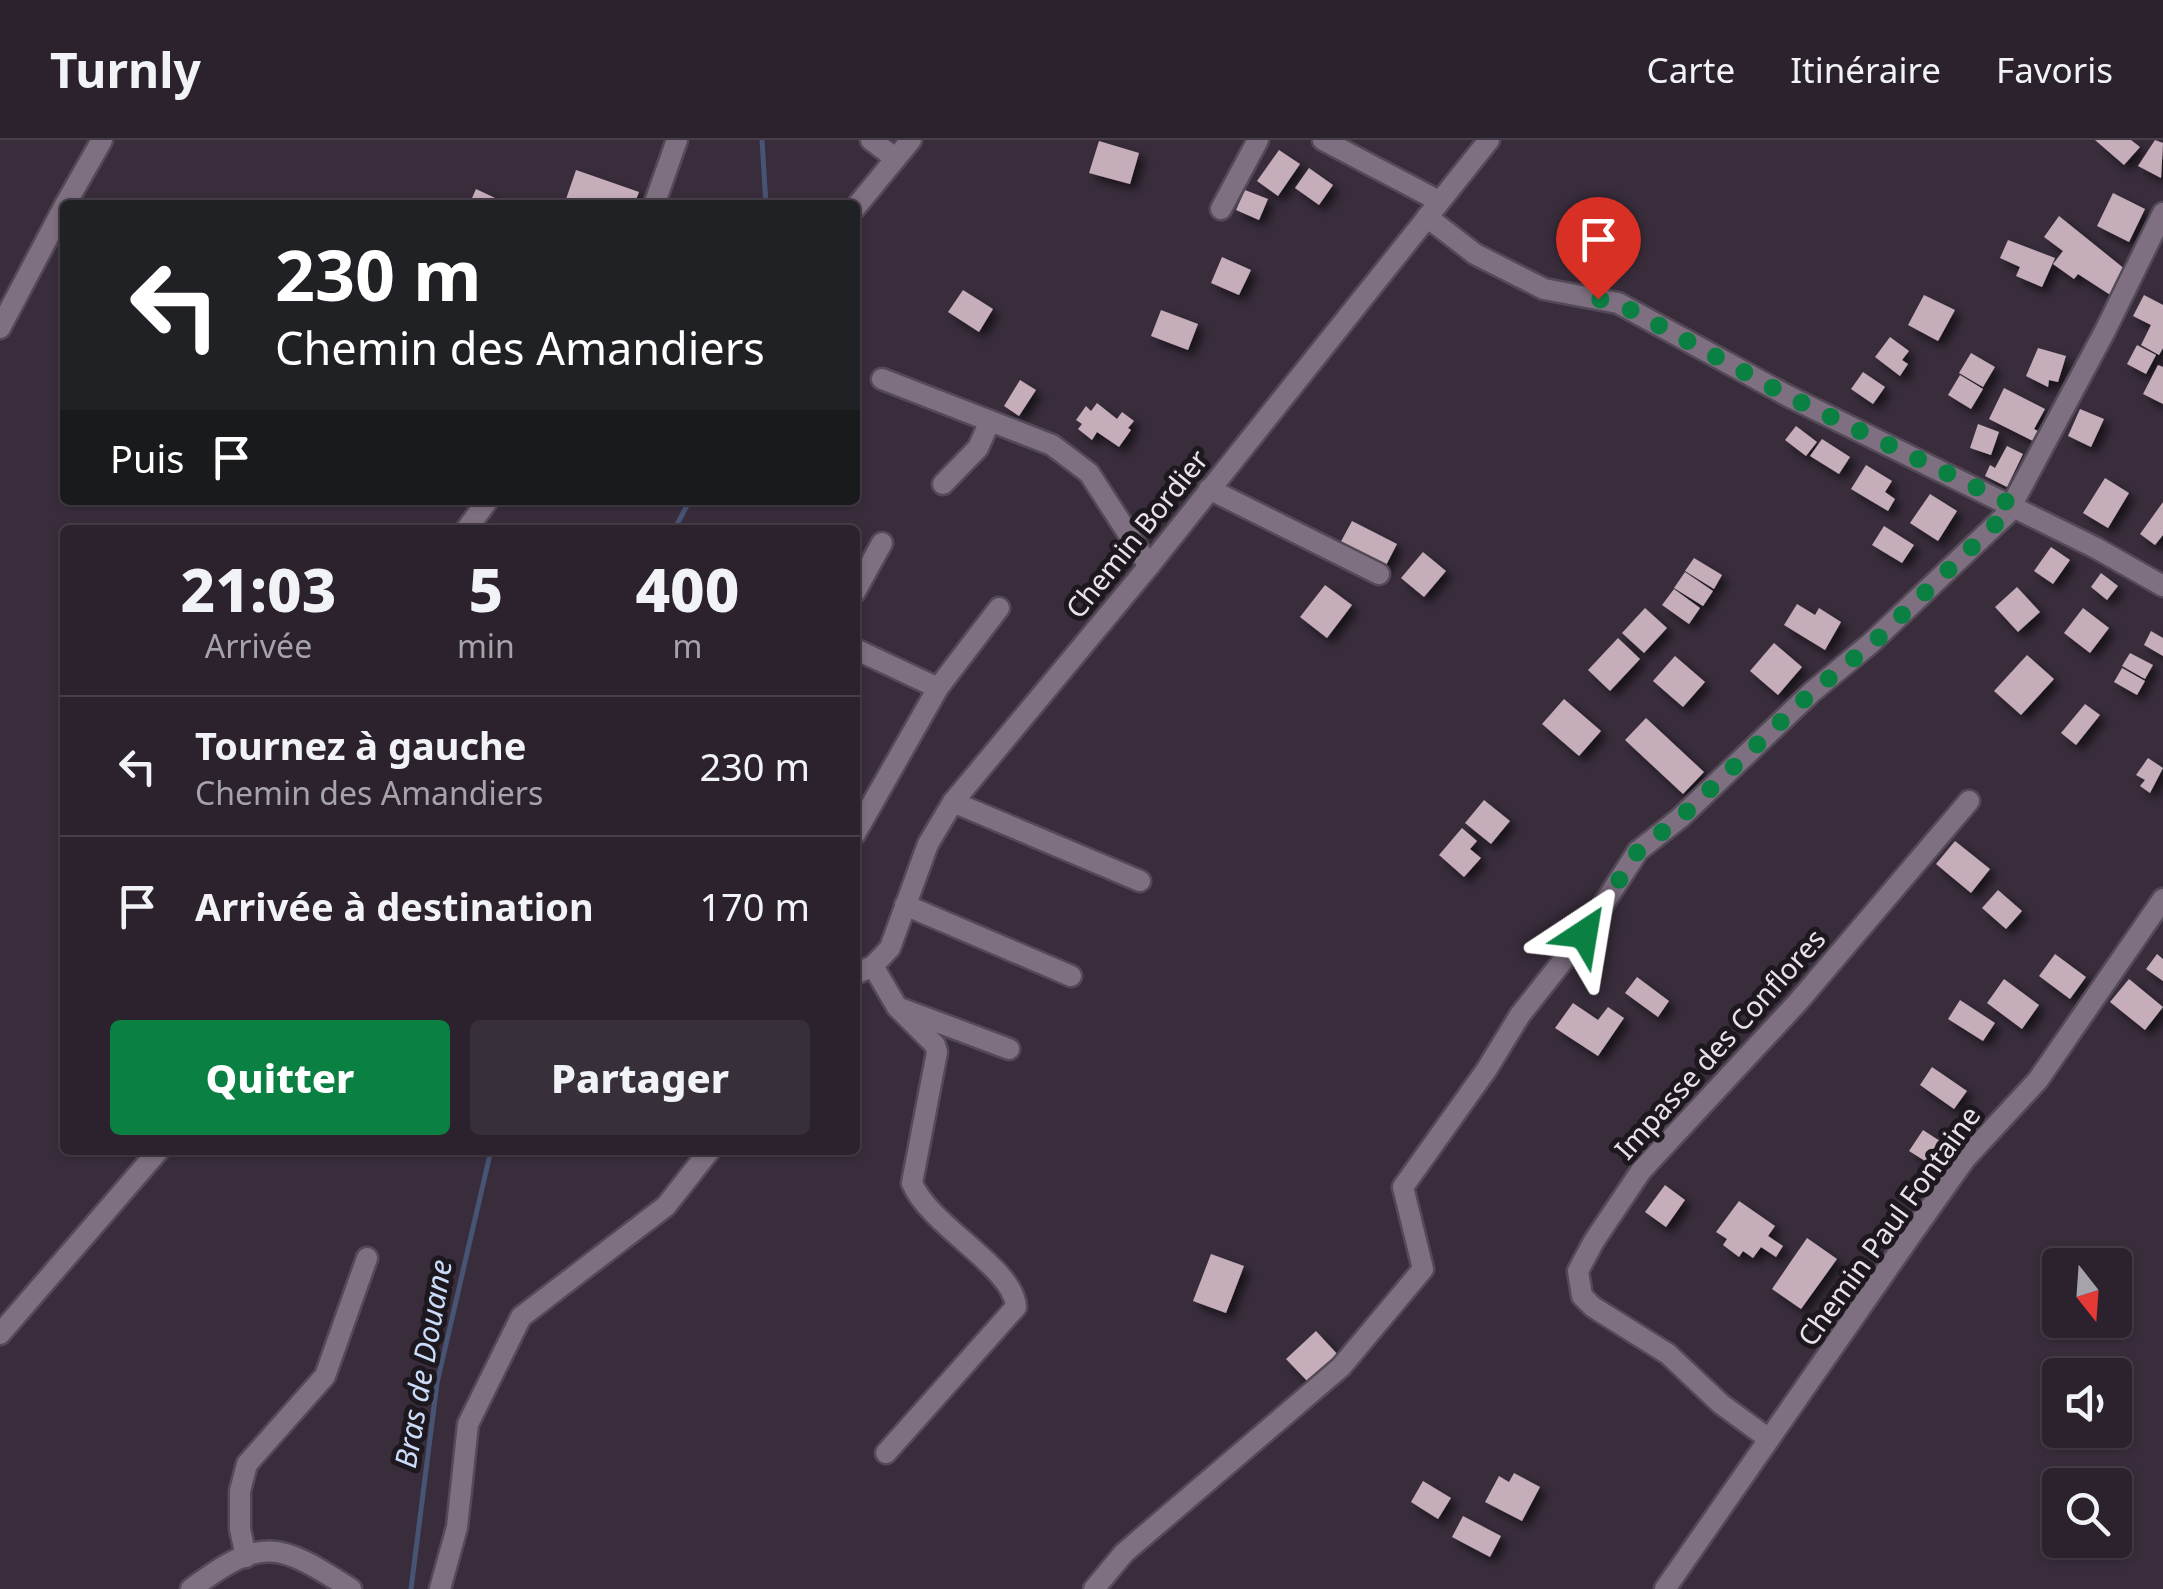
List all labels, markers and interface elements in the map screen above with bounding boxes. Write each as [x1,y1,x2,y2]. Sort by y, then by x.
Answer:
text: Turnly [50,37,201,102]
text: Carte [1647,46,1735,93]
text: Itinéraire [1790,46,1941,93]
text: Favoris [1996,46,2113,93]
pin [1556,197,1641,300]
icon: arrive [1571,212,1626,267]
text: 230 m [275,226,482,322]
icon: left [110,240,240,370]
text: Chemin des Amandiers [275,317,765,378]
icon: arrive [204,430,259,485]
text: Puis [110,432,184,484]
street label: Chemin Bordier [1056,441,1216,626]
text: 21:03 [181,548,336,630]
text: 5 [469,548,503,630]
text: 400 [635,548,739,630]
text: Arrivée [205,624,312,667]
text: min [457,624,515,667]
text: m [672,624,702,667]
text: Tournez à gauche [195,719,526,771]
icon: left [110,739,165,794]
text: 230 m [699,740,810,792]
text: Chemin des Amandiers [195,771,543,814]
icon: arrive [110,879,165,934]
text: Arrivée à destination [195,880,594,932]
text: 170 m [699,880,810,932]
position arrow [1532,882,1636,986]
street label: Impasse des Conflores [1605,920,1833,1167]
button: Quitter [110,1020,450,1135]
button: Partager [470,1020,810,1135]
street label: Chemin Paul Fontaine [1788,1098,1988,1353]
north arrow [2042,1248,2132,1338]
map controls [2042,1248,2132,1558]
water label: Bras de Douane [384,1256,461,1471]
button: sound [2042,1358,2132,1448]
button: search [2042,1468,2132,1558]

